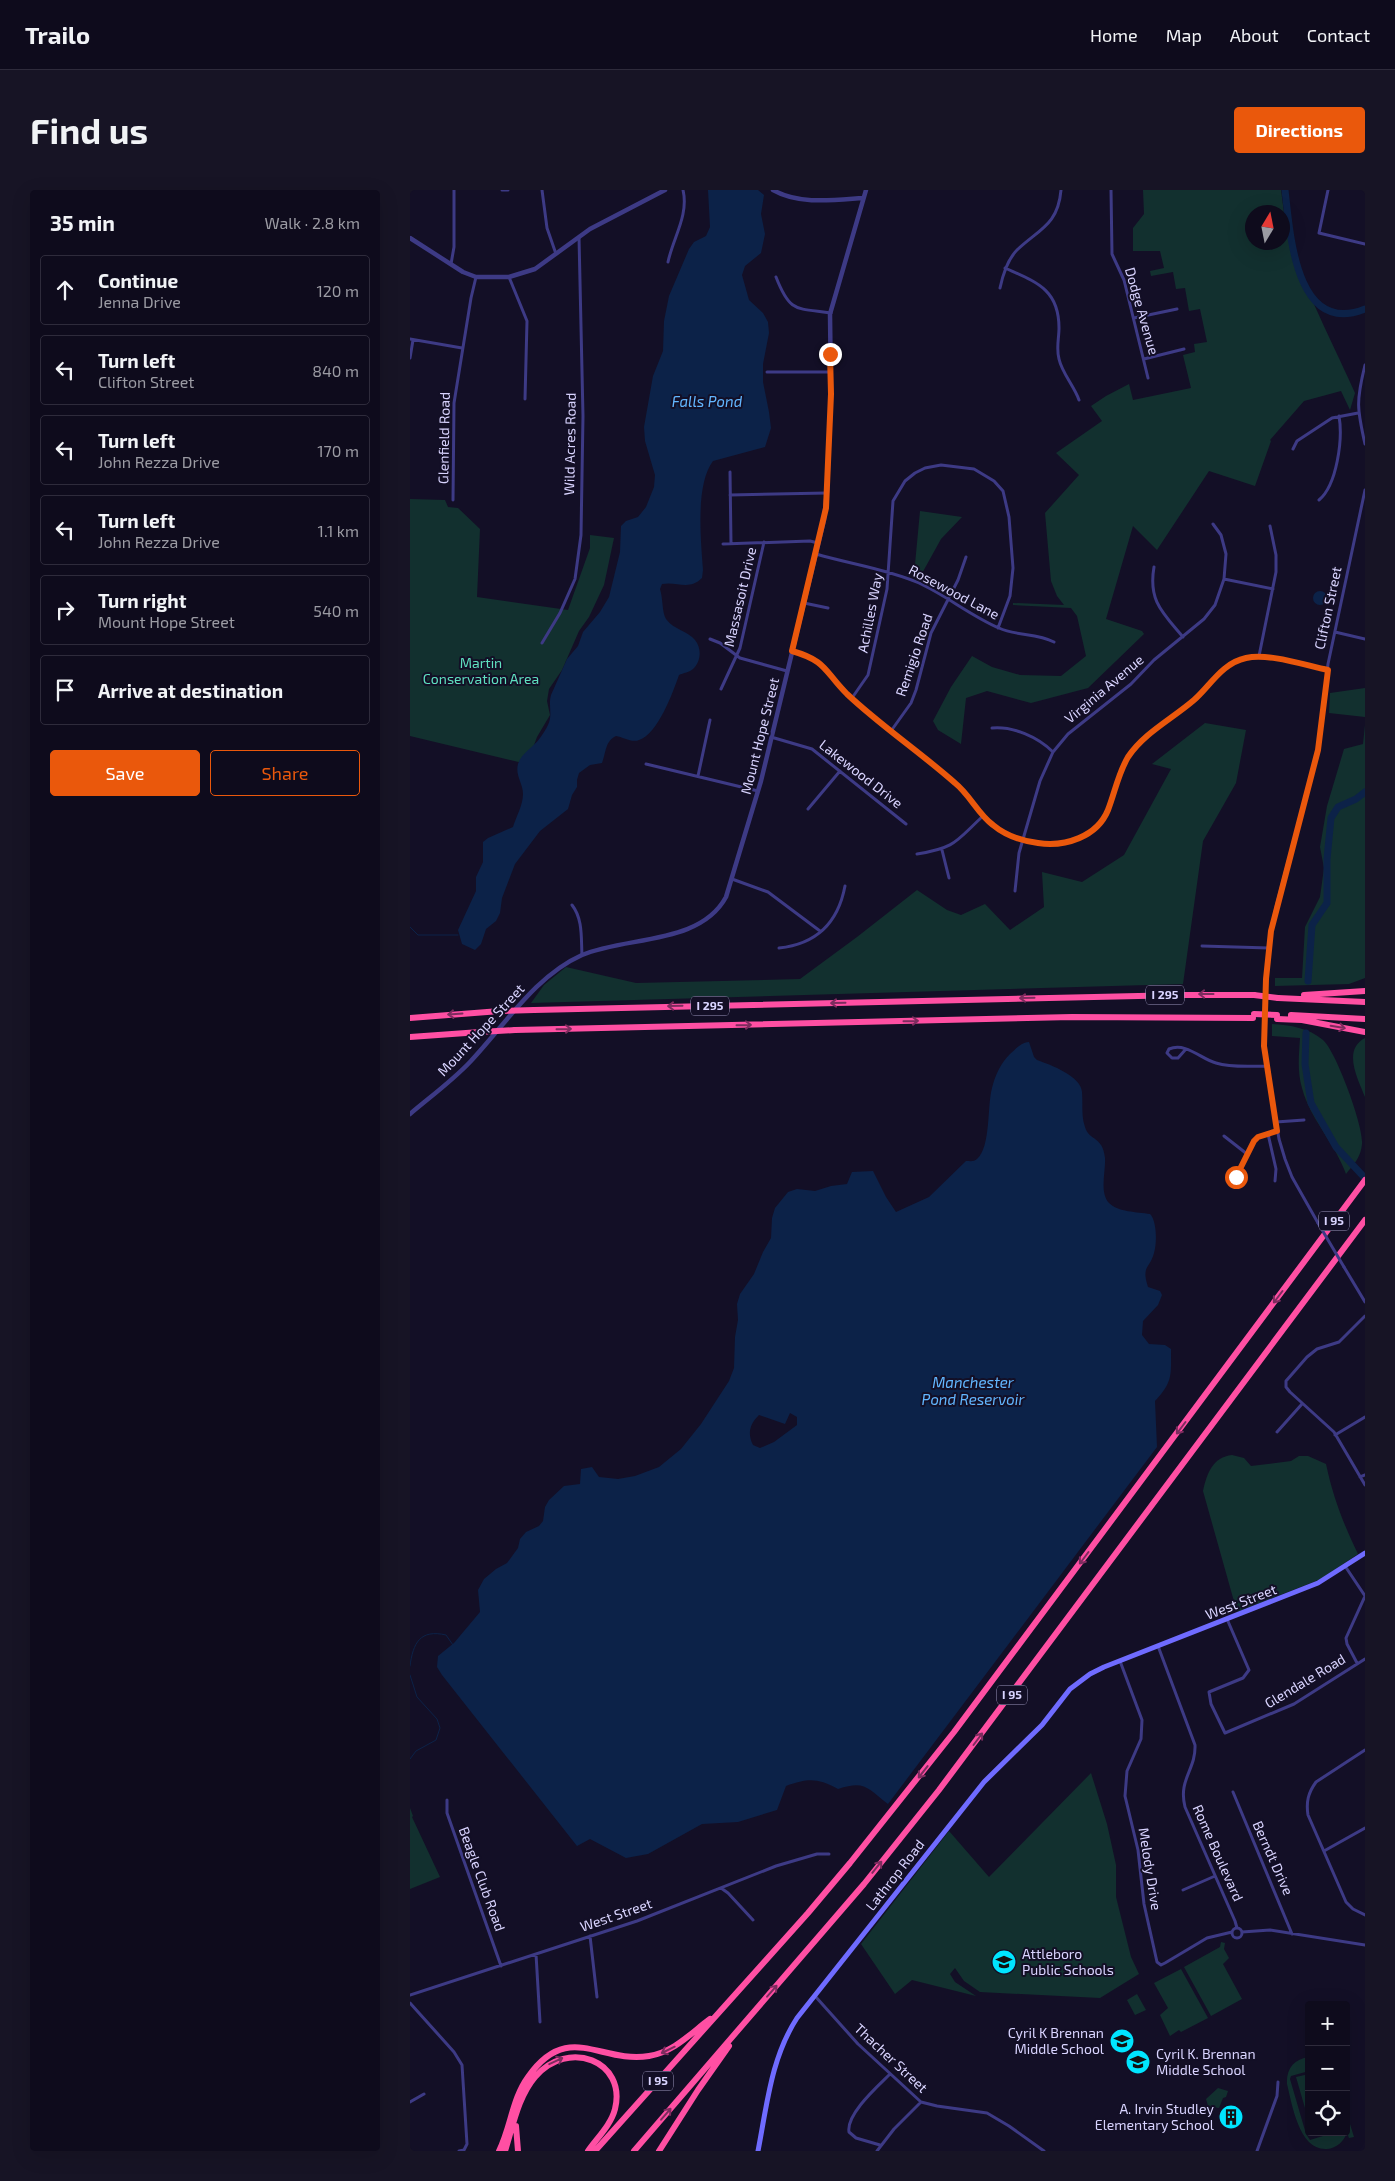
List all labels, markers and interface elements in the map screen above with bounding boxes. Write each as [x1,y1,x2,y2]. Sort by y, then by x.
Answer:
text: Trailo [25,20,90,49]
text: Home [1090,24,1138,46]
text: Map [1166,24,1202,46]
text: About [1230,24,1279,46]
text: Contact [1307,24,1370,46]
button: Directions [1234,107,1365,153]
text: Find us [30,109,148,151]
north arrow [1245,205,1290,250]
text: 35 min [50,210,115,235]
text: Walk · 2.8 km [264,213,360,232]
street label: Dodge Avenue [1122,265,1163,357]
text: Continue [98,269,178,292]
icon: ahead [51,276,79,304]
text: 120 m [316,281,359,300]
text: Jenna Drive [98,292,181,311]
route end [819,343,842,366]
text: Turn left [98,349,175,372]
icon: left [51,356,79,384]
text: 840 m [312,361,359,380]
text: Clifton Street [98,372,194,391]
street label: Glenfield Road [434,392,453,484]
street label: Wild Acres Road [560,392,579,495]
water label: Falls Pond [672,392,743,410]
text: Turn left [98,429,175,452]
icon: left [51,436,79,464]
text: 170 m [317,441,359,460]
text: John Rezza Drive [98,452,220,471]
text: Turn left [98,509,175,532]
icon: left [51,516,79,544]
text: 1.1 km [318,521,359,540]
text: John Rezza Drive [98,532,220,551]
street label: Massasoit Drive [720,545,759,649]
street label: Rosewood Lane [906,561,1002,623]
street label: Clifton Street [1310,565,1345,651]
street label: Achilles Way [853,571,886,654]
text: Turn right [98,589,186,612]
icon: right [51,596,79,624]
text: 540 m [313,601,359,620]
street label: Remigio Road [891,611,936,698]
text: Mount Hope Street [98,612,235,631]
street label: Virginia Avenue [1061,651,1147,727]
park label: Martin Conservation Area [423,654,539,687]
icon: arrive [51,676,79,704]
street label: Mount Hope Street [737,676,782,796]
text: Arrive at destination [98,679,283,702]
street label: Lakewood Drive [816,736,906,811]
button: Save [50,750,200,796]
button: Share [210,750,360,796]
street label: Mount Hope Street [434,980,528,1079]
road number: I 295 [1146,986,1184,1004]
one-way arrow [1198,989,1214,999]
one-way arrow [1019,993,1035,1003]
road number: I 295 [691,996,729,1016]
one-way arrow [830,998,846,1007]
one-way arrow [667,1002,683,1011]
one-way arrow [447,1009,463,1018]
one-way arrow [902,1016,919,1026]
one-way arrow [736,1020,752,1030]
one-way arrow [1330,1022,1346,1032]
one-way arrow [556,1024,572,1034]
route start [1225,1166,1248,1189]
road number: I 95 [1319,1211,1349,1230]
one-way arrow [1272,1290,1283,1303]
water label: Manchester Pond Reservoir [922,1373,1025,1408]
one-way arrow [1175,1421,1186,1434]
one-way arrow [1078,1551,1089,1564]
street label: West Street [1203,1580,1279,1623]
street label: Glendale Road [1261,1650,1348,1711]
road number: I 95 [997,1686,1027,1704]
one-way arrow [972,1733,983,1746]
one-way arrow [917,1765,928,1778]
street label: Rome Boulevard [1189,1802,1247,1904]
street label: Berndt Drive [1249,1818,1297,1898]
street label: Beagle Club Road [456,1824,509,1933]
street label: Melody Drive [1136,1826,1165,1911]
street label: Lathrop Road [862,1836,928,1914]
one-way arrow [872,1861,883,1874]
street label: West Street [578,1894,654,1935]
place label: Attleboro Public Schools [1022,1945,1114,1978]
school or university icon: Attleboro Public Schools [991,1949,1017,1975]
one-way arrow [766,1984,778,1997]
map controls [1305,2001,1350,2136]
button: + [1305,2001,1350,2046]
street label: Thacher Street [851,2019,931,2096]
place label: Cyril K Brennan Middle School [1008,2024,1105,2057]
school or university icon: Cyril K Brennan Middle School [1109,2028,1135,2054]
one-way arrow [661,2045,676,2055]
place label: Cyril K. Brennan Middle School [1156,2045,1256,2078]
button: − [1305,2046,1350,2091]
school or university icon: Cyril K. Brennan Middle School [1125,2049,1151,2075]
one-way arrow [548,2056,563,2065]
road number: I 95 [643,2072,673,2090]
button: locate [1305,2091,1350,2136]
place label: A. Irvin Studley Elementary School [1095,2100,1215,2133]
building icon: A. Irvin Studley Elementary School [1218,2104,1244,2130]
one-way arrow [660,2108,671,2121]

